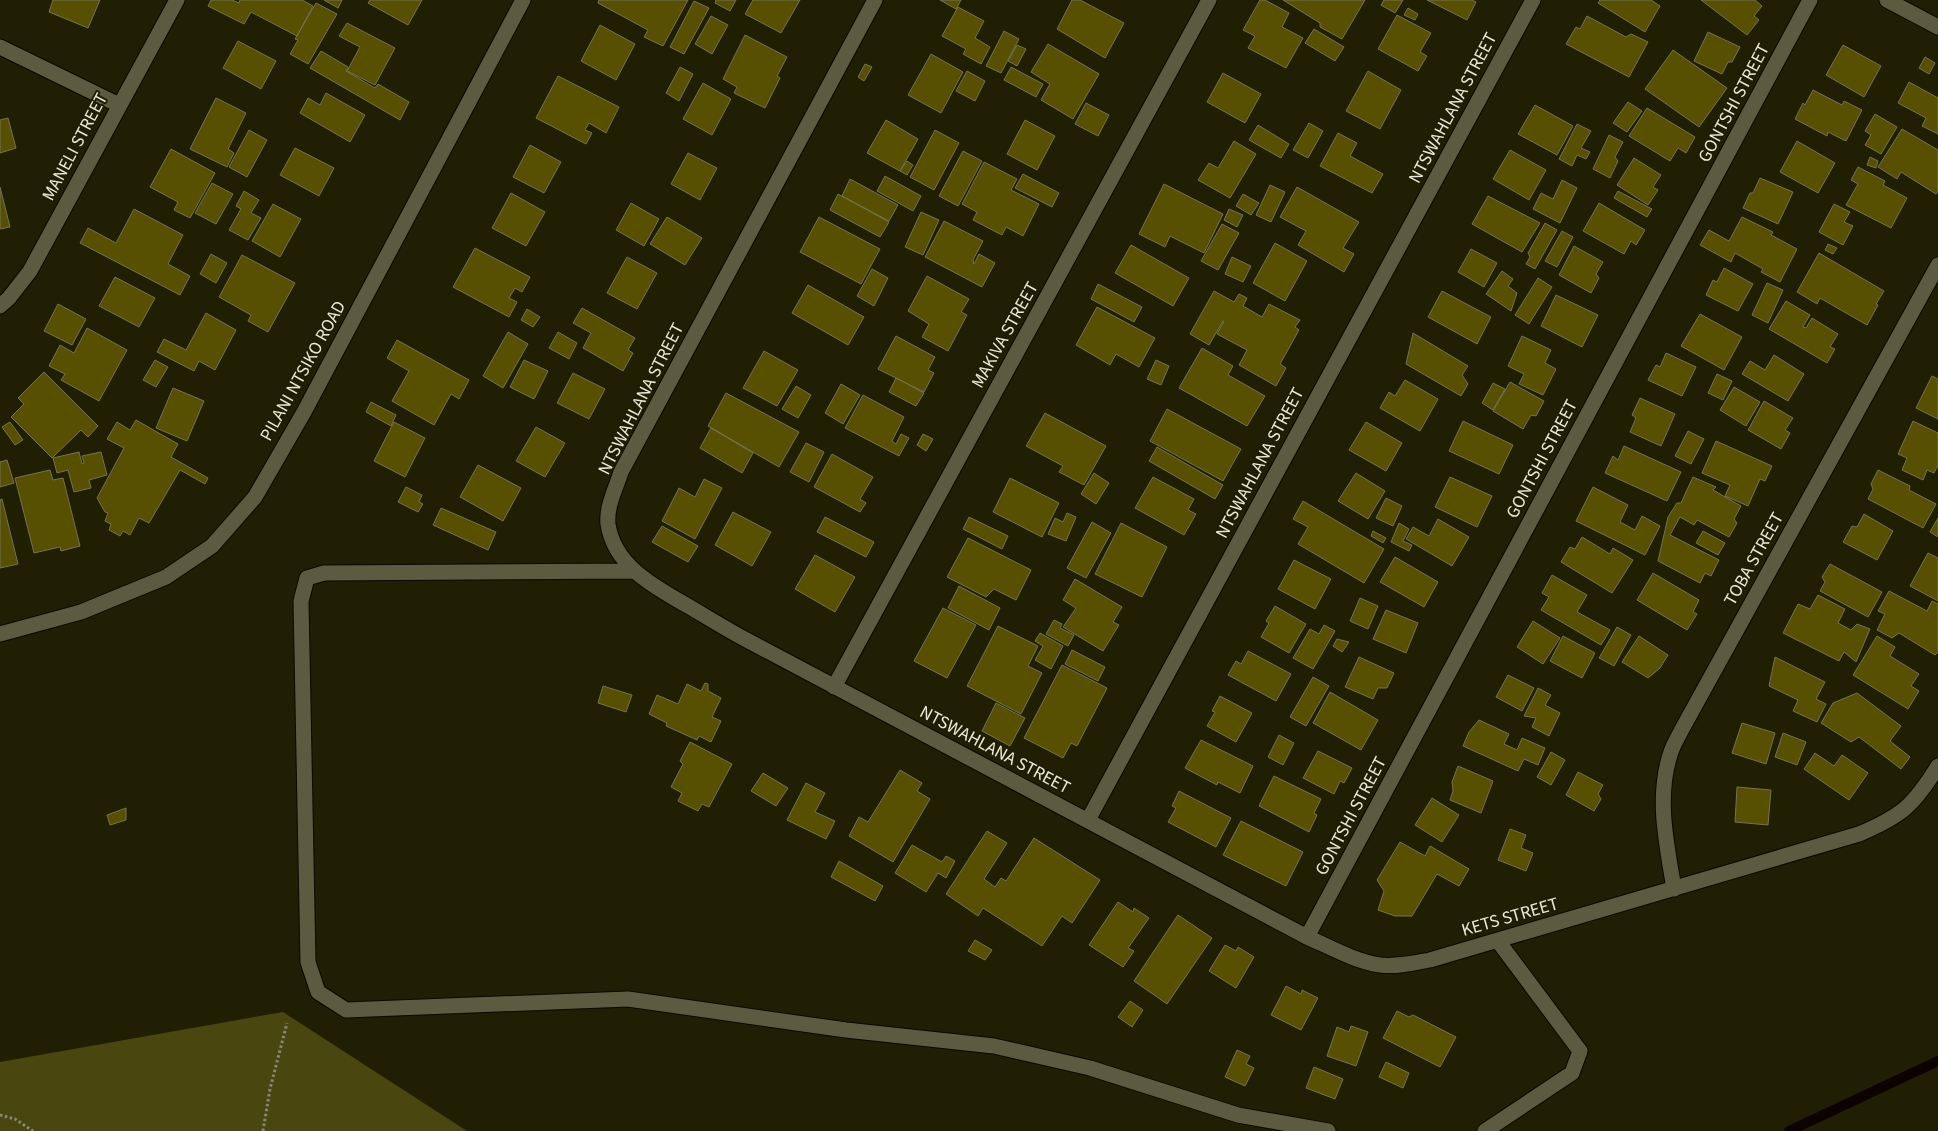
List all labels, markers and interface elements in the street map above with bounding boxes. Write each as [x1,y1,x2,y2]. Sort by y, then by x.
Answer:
street label: NTSWAHLANA STREET [1403,28,1503,188]
street label: GONTSHI STREET [1692,39,1776,167]
street label: MANELI STREET [36,88,114,205]
street label: MAKIVA STREET [965,277,1045,393]
street label: PILANI NTSIKO ROAD [254,296,352,446]
street label: NTSWAHLANA STREET [592,319,690,479]
street label: NTSWAHLANA STREET [1210,383,1310,543]
street label: GONTSHI STREET [1500,395,1584,523]
street label: TOBA STREET [1718,508,1790,610]
street label: NTSWAHLANA STREET [915,700,1075,800]
street label: GONTSHI STREET [1309,752,1393,880]
street label: KETS STREET [1459,891,1562,943]

